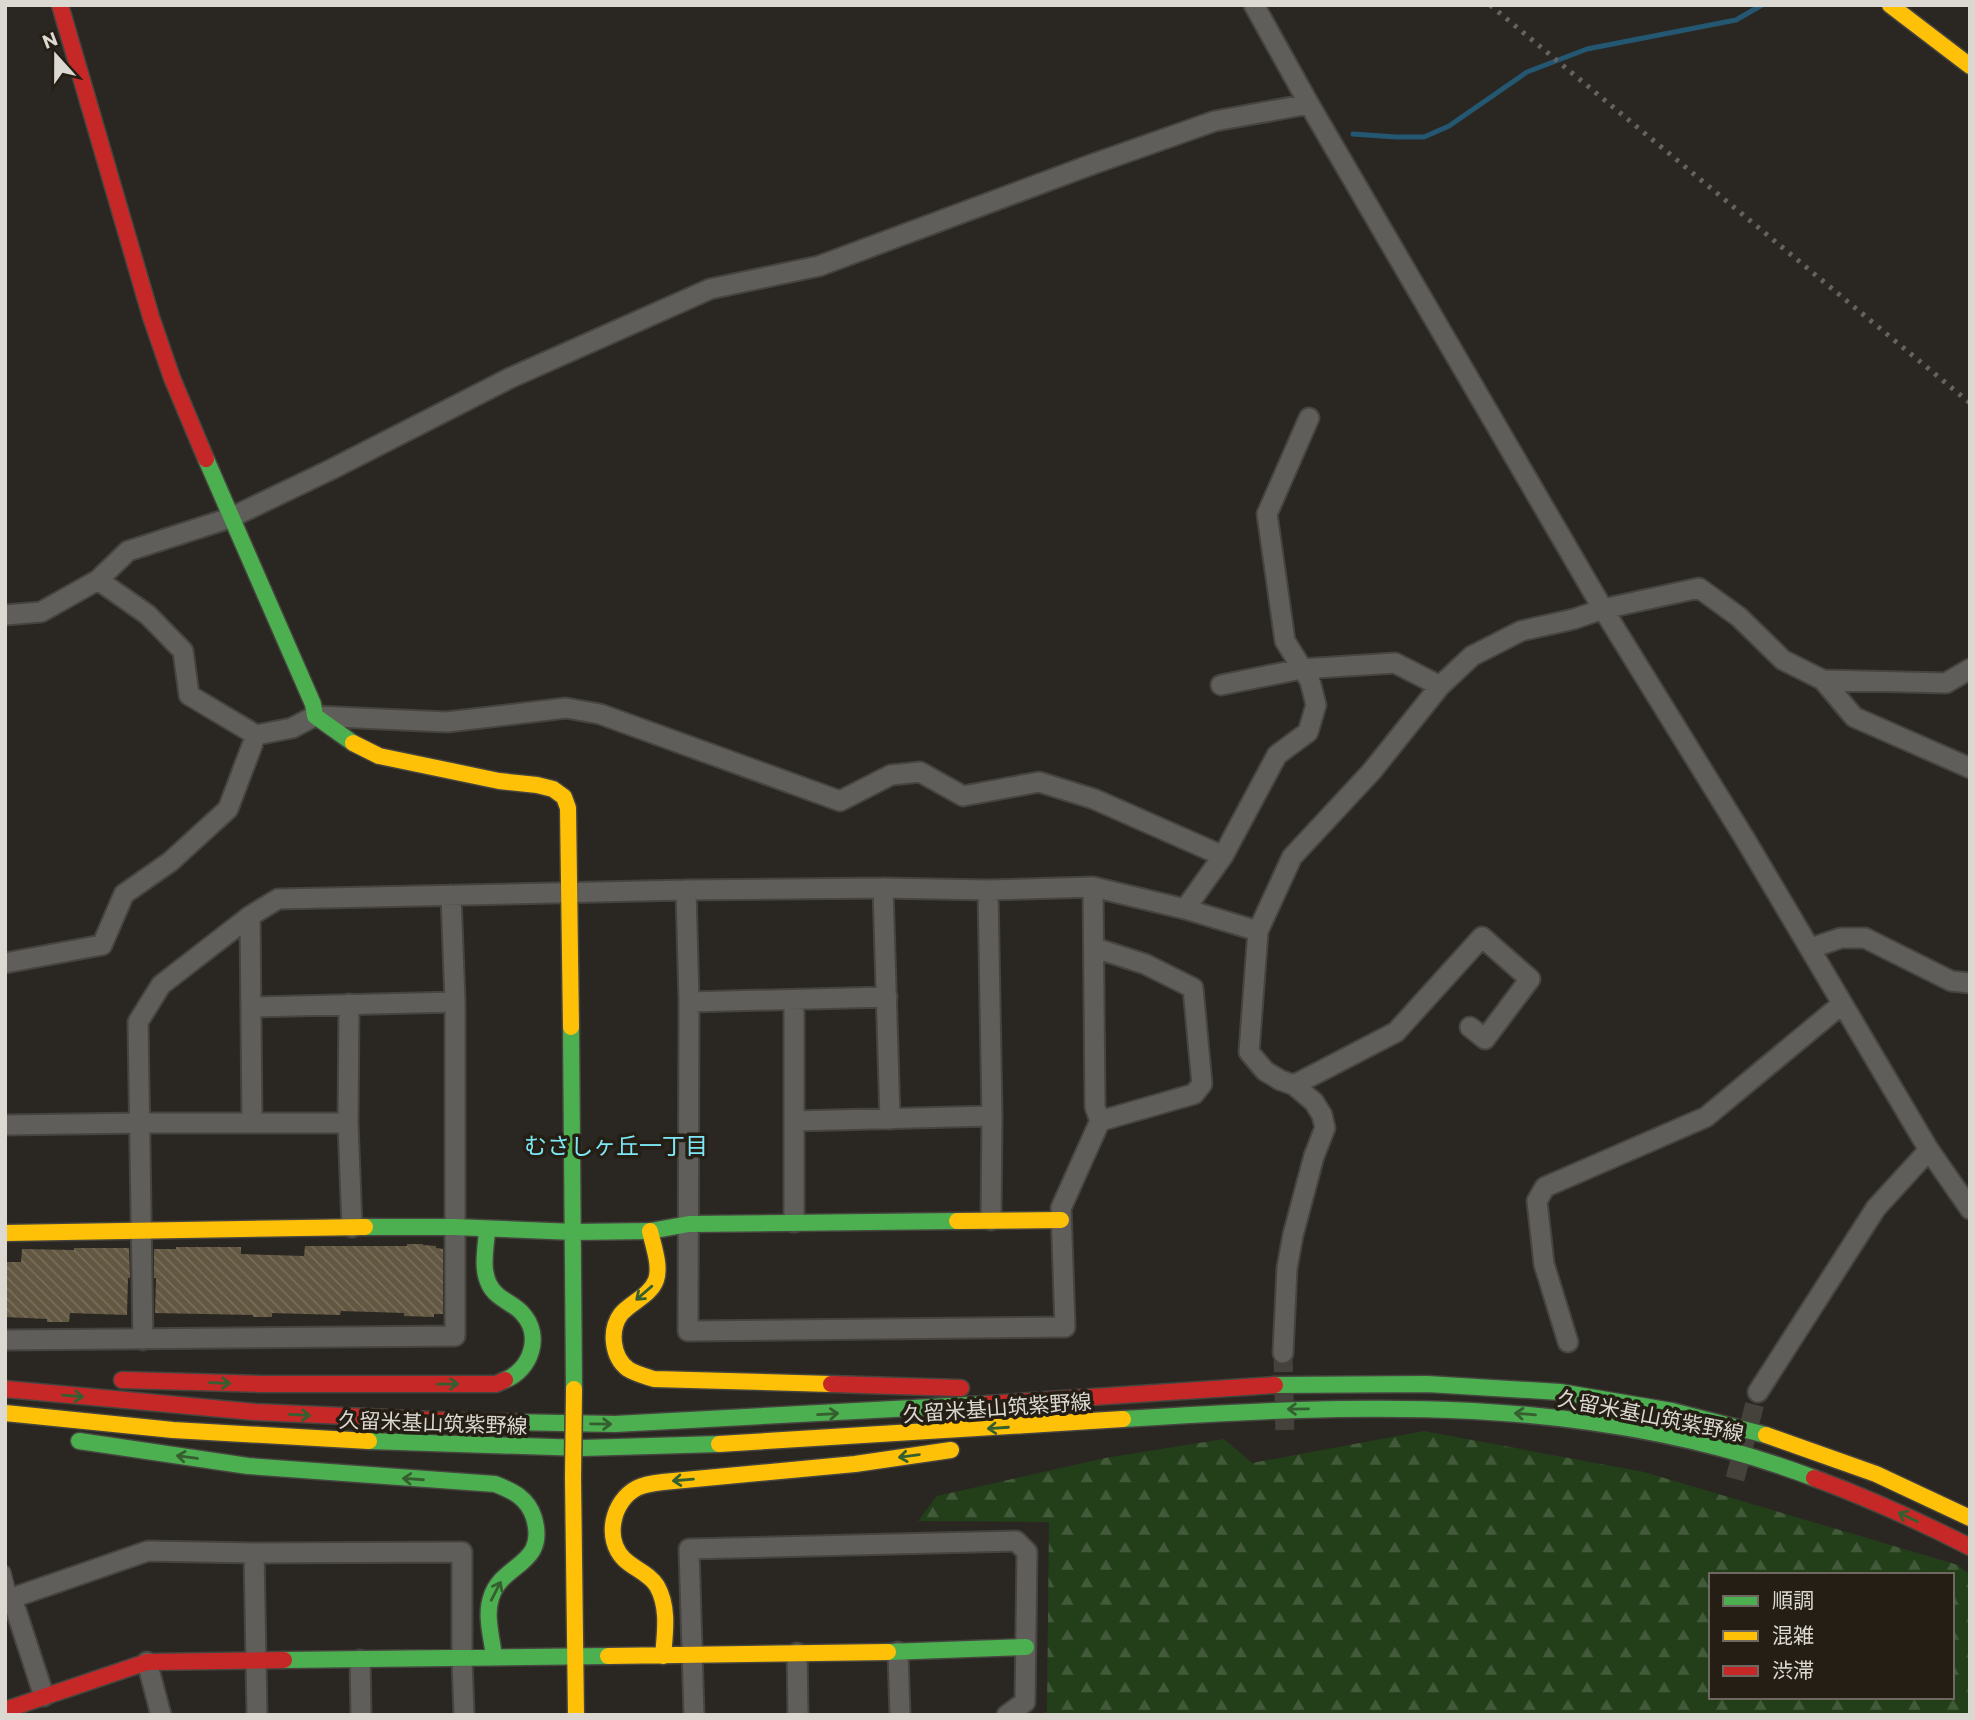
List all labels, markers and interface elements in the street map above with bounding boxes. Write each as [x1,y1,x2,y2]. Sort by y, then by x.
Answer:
north arrow [21,21,91,91]
text: N [39,26,61,53]
district label: むさしヶ丘一丁目 [524,1131,708,1159]
one-way arrow [635,1285,653,1301]
one-way arrow [208,1377,231,1390]
one-way arrow [436,1377,459,1391]
street label: 久留米基山筑紫野線 [1556,1385,1746,1445]
street label: 久留米基山筑紫野線 [902,1388,1092,1426]
one-way arrow [61,1390,84,1403]
one-way arrow [1287,1402,1310,1416]
street label: 久留米基山筑紫野線 [338,1406,528,1438]
one-way arrow [816,1407,839,1420]
one-way arrow [1515,1407,1537,1420]
one-way arrow [288,1408,311,1421]
one-way arrow [589,1417,612,1431]
one-way arrow [987,1421,1010,1434]
one-way arrow [898,1450,921,1463]
one-way arrow [176,1451,199,1464]
one-way arrow [402,1472,425,1485]
one-way arrow [672,1474,695,1487]
one-way arrow [1898,1510,1920,1523]
legend [1709,1573,1954,1699]
one-way arrow [489,1581,503,1601]
text: 順調 [1772,1587,1814,1612]
text: 混雑 [1772,1622,1814,1647]
text: 渋滞 [1772,1657,1814,1682]

